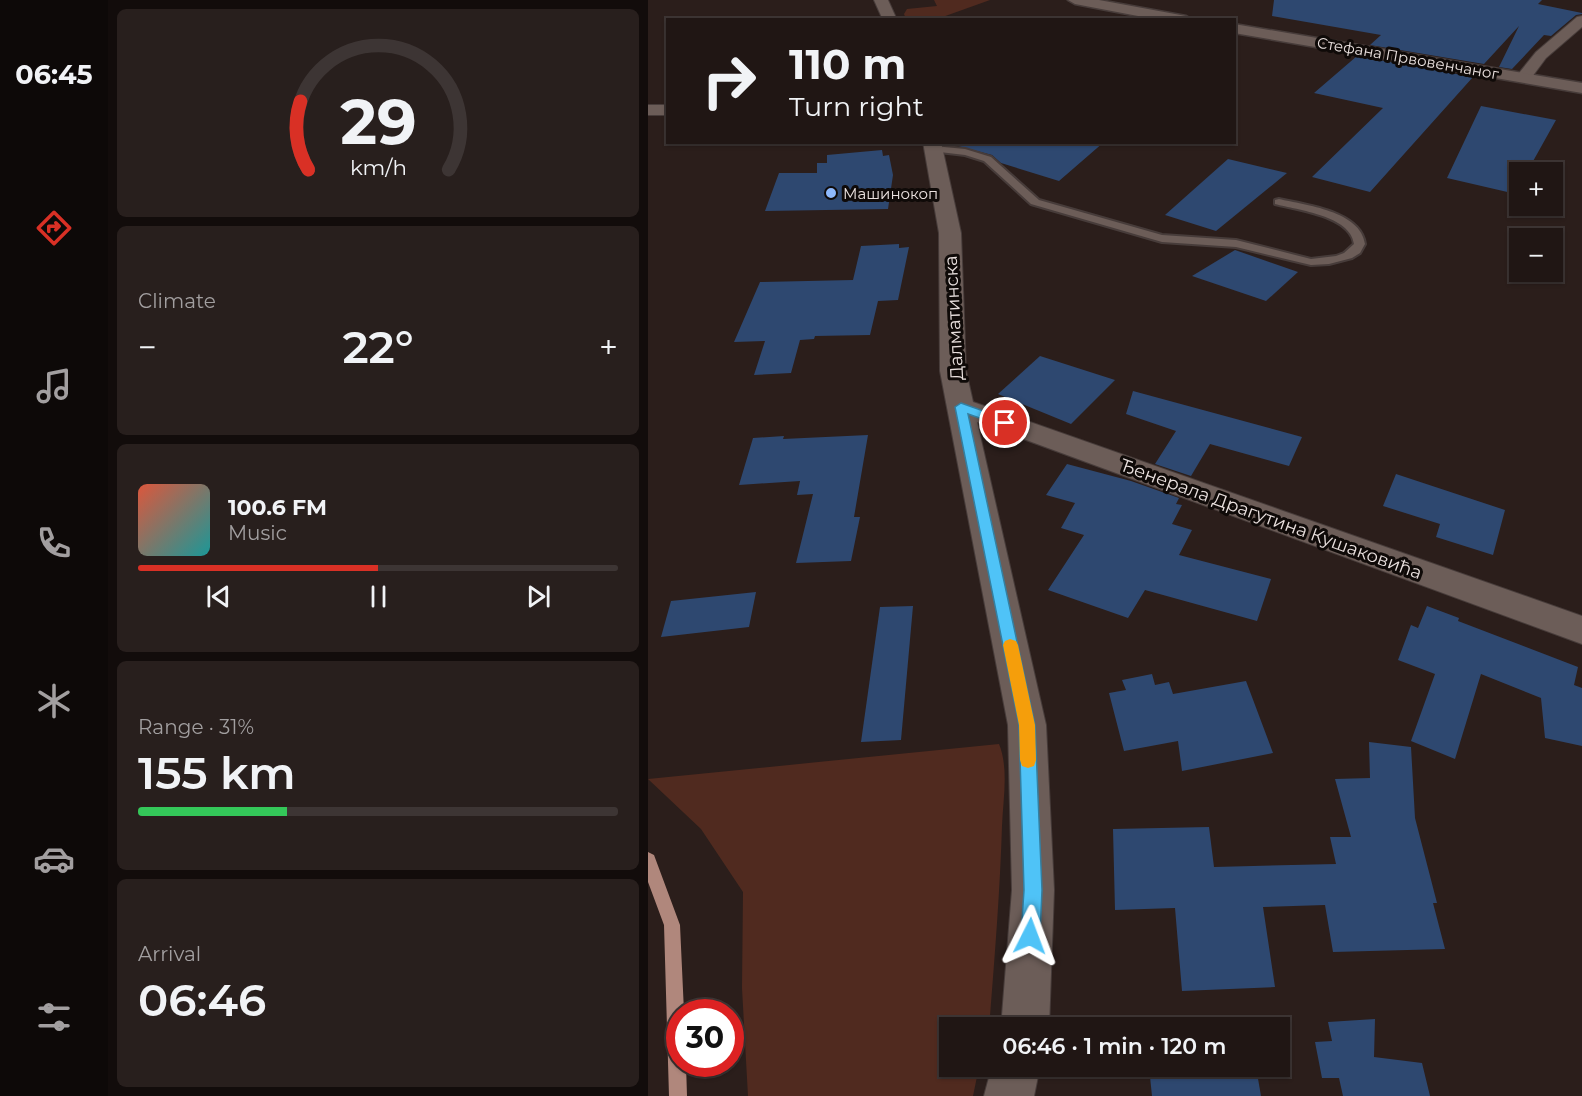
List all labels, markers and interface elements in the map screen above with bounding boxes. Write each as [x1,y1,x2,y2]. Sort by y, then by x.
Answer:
street label: Стефана Првовенчаног [1316,33,1501,83]
text: 110 m [789,38,906,90]
icon: right [690,42,768,120]
text: 06:45 [15,58,93,91]
text: 29 [340,84,416,160]
text: Turn right [789,90,924,123]
text: km/h [349,155,407,181]
map controls [1509,162,1563,282]
button: + [1509,162,1563,216]
place label: Машинокоп [843,184,938,203]
marker: Машинокоп [824,186,838,200]
icon: directions [33,207,75,249]
button: − [1509,228,1563,282]
street label: Далматинска [940,255,968,381]
text: Climate [138,289,216,313]
text: 22° [342,319,414,374]
text: − [138,327,157,367]
text: + [599,327,618,367]
icon: music [33,365,75,407]
pin [979,397,1030,448]
icon: arrive [988,406,1021,439]
street label: Ђенерала Драгутина Кушаковића [1117,454,1425,584]
text: 100.6 FM [228,494,327,521]
text: Music [228,521,287,545]
icon: phone [33,522,75,564]
icon: previous [202,580,235,613]
icon: pause [362,580,395,613]
icon: next [522,580,555,613]
icon: climate [33,680,75,722]
text: Range · 31% [138,715,254,739]
text: 155 km [138,745,296,800]
icon: car [33,838,75,880]
position arrow [998,904,1062,968]
text: Arrival [138,942,201,966]
text: 06:46 [138,972,266,1027]
icon: filters [33,996,75,1038]
speed limit sign: 30 [666,999,744,1077]
text: 06:46 · 1 min · 120 m [1003,1033,1226,1060]

